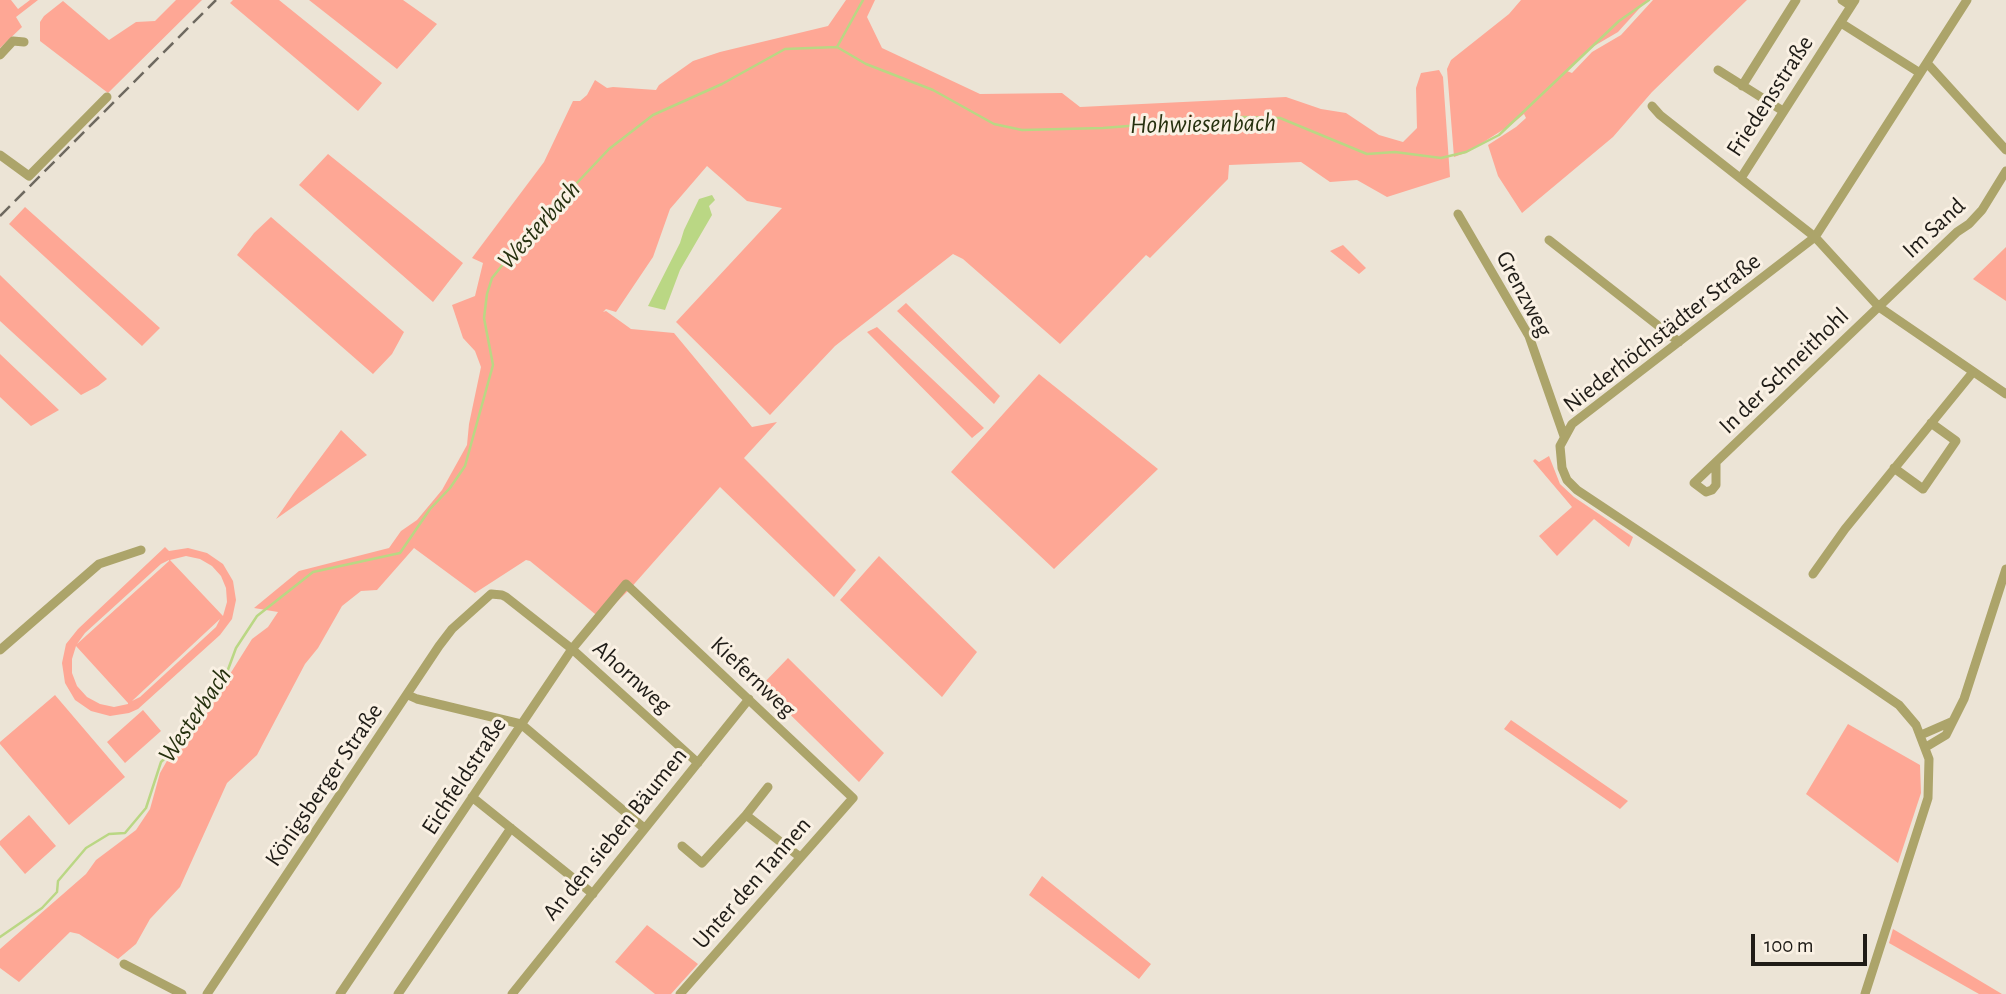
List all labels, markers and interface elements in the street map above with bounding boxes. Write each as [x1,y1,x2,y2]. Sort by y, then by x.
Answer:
street label: Friedensstraße [1720,30,1820,162]
water label: Hohwiesenbach [1130,107,1276,141]
water label: Westerbach [491,174,587,276]
street label: Im Sand [1896,192,1972,264]
street label: Grenzweg [1489,246,1559,342]
street label: Niederhöchstädter Straße [1558,247,1766,419]
street label: In der Schneithohl [1713,302,1855,440]
street label: Kiefernweg [704,630,802,724]
street label: Ahornweg [587,634,677,720]
water label: Westerbach [152,661,238,769]
street label: Königsberger Straße [259,698,389,872]
street label: Eichfeldstraße [415,712,513,840]
street label: An den sieben Bäumen [536,742,694,926]
street label: Unter den Tannen [687,811,817,955]
scale bar [1754,920,1870,964]
text: 100 m [1764,935,1814,956]

